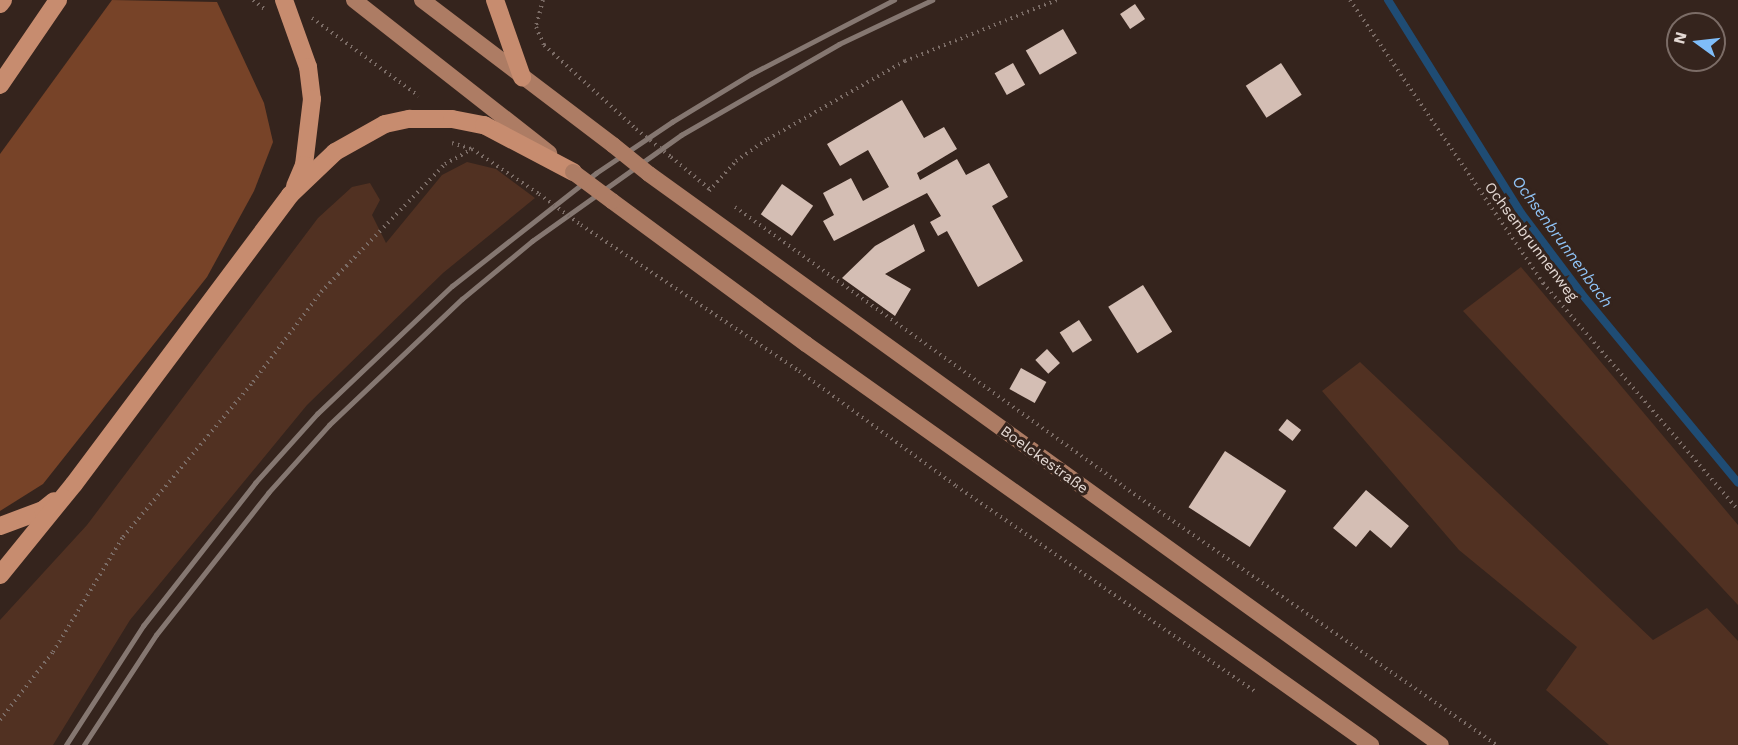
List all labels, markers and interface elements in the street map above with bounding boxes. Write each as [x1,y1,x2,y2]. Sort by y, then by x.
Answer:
north arrow [1666,12,1726,72]
text: N [1669,30,1691,46]
water label: Ochsenbrunnenbach [1508,172,1616,312]
street label: Ochsenbrunnenweg [1480,179,1582,305]
street label: Boelckestraße [997,422,1091,498]

